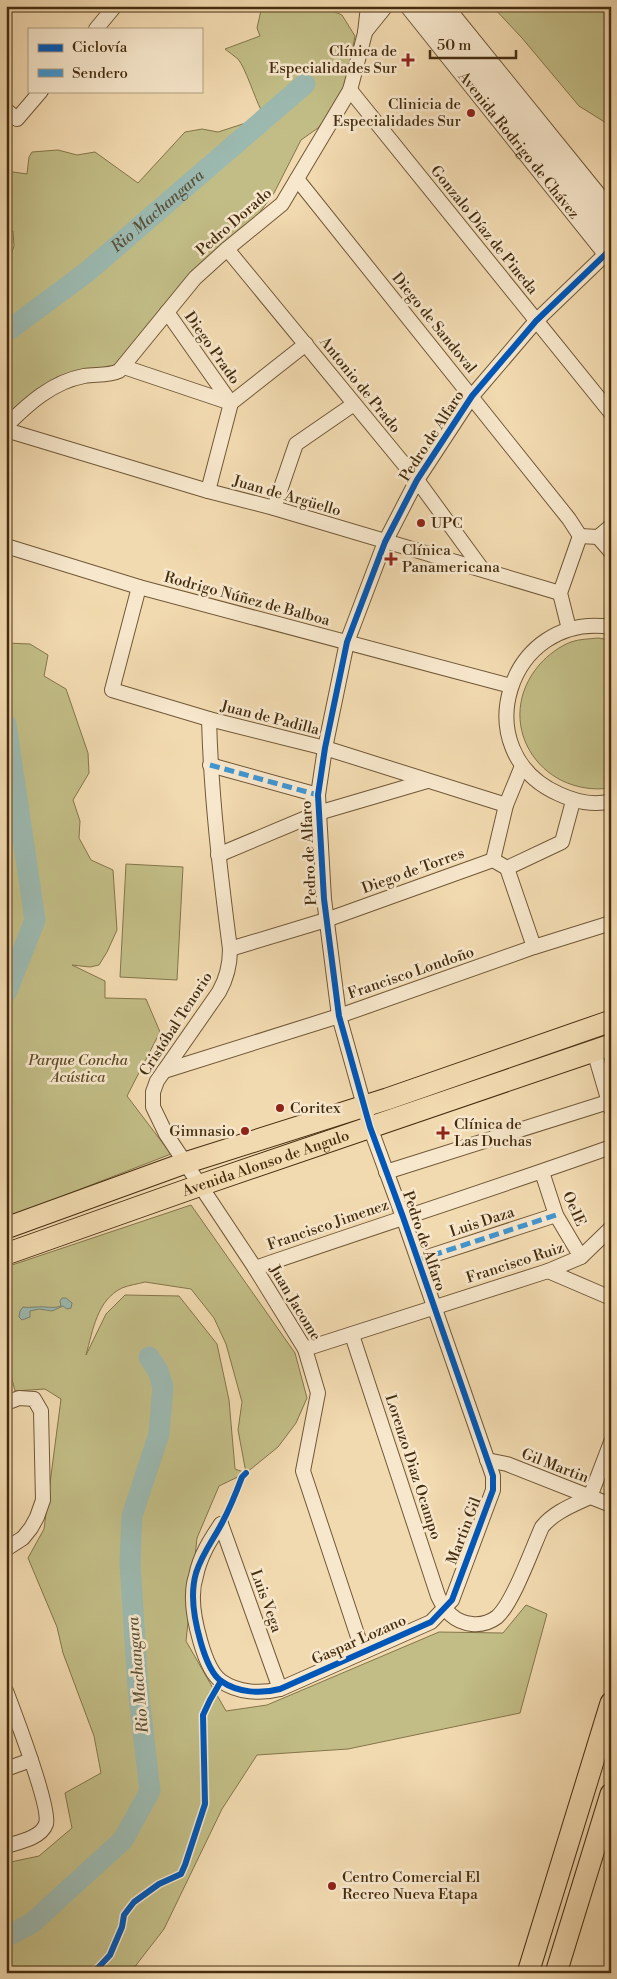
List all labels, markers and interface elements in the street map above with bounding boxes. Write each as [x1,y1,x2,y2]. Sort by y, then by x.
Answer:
legend [28,28,202,92]
scale bar [430,28,516,60]
text: 50 m [437,36,471,55]
text: Ciclovía [72,38,128,57]
place label: Clínica de Especialidades Sur [269,42,398,78]
marker: Clínica de Especialidades Sur [401,53,415,67]
text: Sendero [72,64,128,83]
street label: Avenida Rodrigo de Chávez [454,67,584,223]
place label: Clinicia de Especialidades Sur [333,95,462,131]
marker: Clinicia de Especialidades Sur [465,107,477,119]
street label: Gonzalo Díaz de Pineda [426,162,542,299]
water label: Rio Machangara [106,165,208,258]
street label: Pedro Dorado [192,184,276,260]
street label: Diego de Sandoval [388,269,481,378]
street label: Diego Prado [180,308,244,388]
street label: Antonio de Prado [315,332,405,437]
street label: Pedro de Alfaro [395,387,469,485]
street label: Juan de Argüello [230,471,343,521]
place label: UPC [431,514,463,533]
marker: UPC [415,517,427,529]
place label: Clínica Panamericana [402,541,500,577]
marker: Clínica Panamericana [384,552,398,566]
street label: Rodrigo Núñez de Balboa [162,568,332,630]
street label: Juan de Padilla [218,696,322,740]
street label: Pedro de Alfaro [297,800,321,906]
street label: Diego de Torres [359,844,467,898]
street label: Francisco Londoño [345,942,477,1004]
street label: Cristóbal Tenorio [135,968,217,1080]
park label: Parque Concha Acústica [27,1051,128,1087]
place label: Coritex [290,1099,341,1118]
marker: Coritex [274,1102,286,1114]
place label: Clínica de Las Duchas [454,1115,532,1151]
place label: Gimnasio [169,1122,235,1141]
marker: Gimnasio [239,1125,251,1137]
street label: Avenida Alonso de Angulo [178,1126,352,1201]
marker: Clínica de Las Duchas [436,1126,450,1140]
street label: Pedro de Alfaro [398,1188,450,1294]
street label: Oe1E [558,1189,590,1229]
street label: Francisco Jimenez [265,1195,391,1255]
street label: Luis Daza [447,1202,517,1241]
street label: Francisco Ruiz [464,1238,566,1288]
street label: Juan Jacome [264,1261,325,1344]
street label: Lorenzo Diaz Ocampo [381,1392,445,1542]
street label: Gil Martin [519,1444,591,1488]
street label: Martin Gil [442,1494,486,1567]
street label: Luis Vega [246,1567,286,1635]
street label: Gaspar Lozano [309,1611,409,1669]
water label: Rio Machangara [123,1616,153,1735]
place label: Centro Comercial El Recreo Nueva Etapa [342,1868,481,1904]
marker: Centro Comercial El Recreo Nueva Etapa [326,1880,338,1892]

